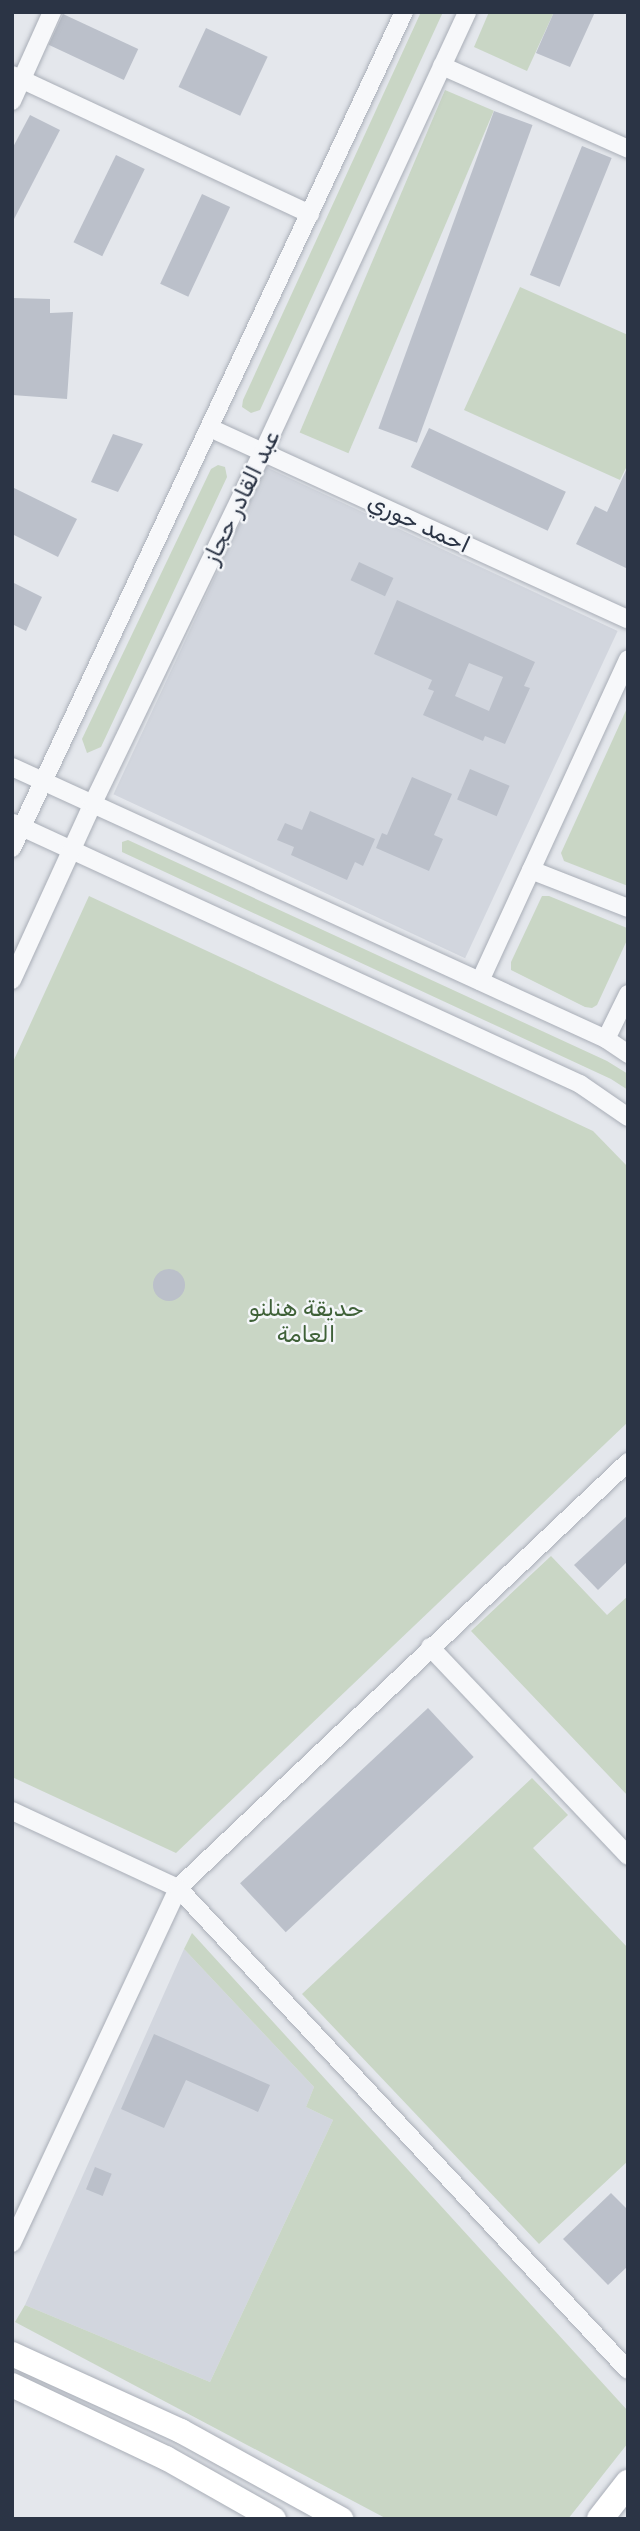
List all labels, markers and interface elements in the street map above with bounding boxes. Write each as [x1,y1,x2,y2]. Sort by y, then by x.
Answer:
street label: عبد القادر حجاز [197,426,285,568]
street label: احمد حوري [364,487,474,559]
park label: حديقة هنلنو العامة [248,1294,364,1348]

